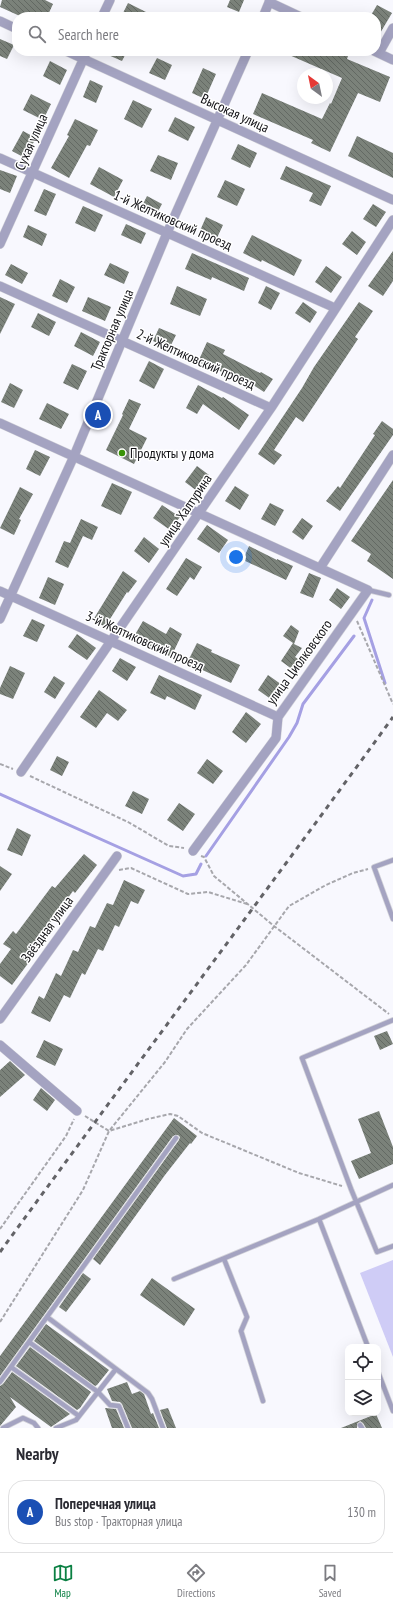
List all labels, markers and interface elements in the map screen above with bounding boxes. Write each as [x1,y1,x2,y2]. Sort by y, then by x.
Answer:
search box [12,12,381,56]
icon: search [26,23,48,45]
text: Search here [58,25,119,44]
north arrow [297,68,333,104]
street label: Высокая улица [198,89,272,137]
street label: Сухая улица [11,111,51,173]
street label: 1-й Желтиковский проезд [111,186,235,254]
street label: Тракторная улица [87,286,137,374]
street label: 2-й Желтиковский проезд [134,325,258,393]
pin: A [85,400,111,430]
place label: Продукты у дома [130,444,214,462]
marker: Продукты у дома [117,448,127,458]
street label: улица Халтурина [154,470,216,550]
your location [226,547,246,567]
street label: 3-й Желтиковский проезд [83,607,207,675]
street label: улица Циолковского [262,616,336,708]
street label: Звёздная улица [17,892,77,966]
map controls [345,1344,381,1416]
button: locate [345,1344,381,1380]
button: layers [345,1380,381,1416]
text: Nearby [16,1443,59,1465]
text: Поперечная улица [55,1494,156,1513]
text: A [27,1504,33,1521]
text: 130 m [347,1504,376,1521]
text: Bus stop · Тракторная улица [55,1513,182,1530]
tab: Map [52,1562,74,1600]
tab: Directions [177,1562,215,1600]
tab: Saved [319,1562,341,1600]

